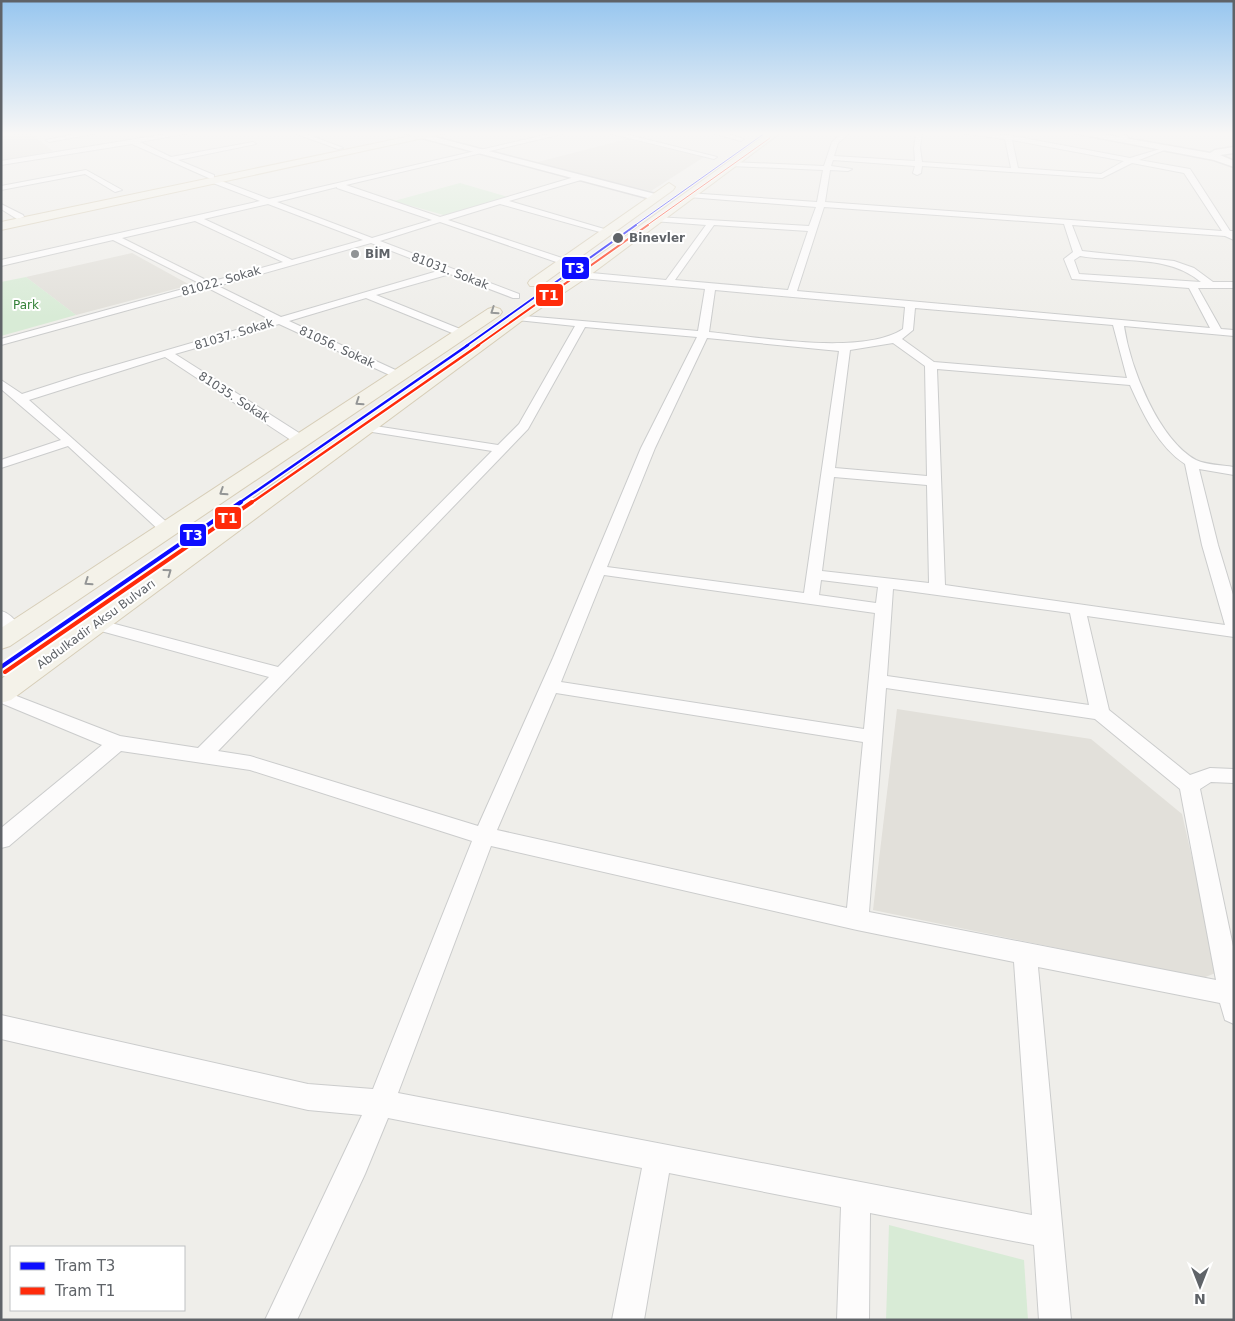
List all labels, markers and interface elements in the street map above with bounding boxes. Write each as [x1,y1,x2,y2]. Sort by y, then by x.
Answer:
marker: Binevler [611,231,625,245]
place label: Binevler [629,231,685,245]
place label: BİM [365,246,391,261]
marker: BİM [349,248,361,260]
street label: 81031. Sokak [409,250,491,292]
line badge: T3 [561,256,590,280]
text: T3 [565,260,585,276]
street label: 81022. Sokak [180,263,262,299]
line badge: T1 [535,283,564,307]
text: T1 [539,287,559,303]
park label: Park [13,298,39,312]
one-way arrow [490,305,499,315]
street label: 81037. Sokak [193,315,275,353]
street label: 81056. Sokak [297,323,377,371]
street label: 81035. Sokak [196,369,272,425]
one-way arrow [355,396,365,405]
one-way arrow [220,485,229,495]
line badge: T1 [214,506,242,530]
text: T1 [218,510,238,526]
line badge: T3 [179,523,207,547]
text: T3 [183,527,203,543]
one-way arrow [162,569,171,577]
street label: Abdulkadir Aksu Bulvarı [34,576,158,672]
one-way arrow [84,576,94,585]
legend [10,1246,185,1311]
text: Tram T3 [54,1257,115,1275]
north arrow [1175,1261,1225,1311]
text: Tram T1 [54,1282,115,1300]
text: N [1194,1291,1206,1307]

